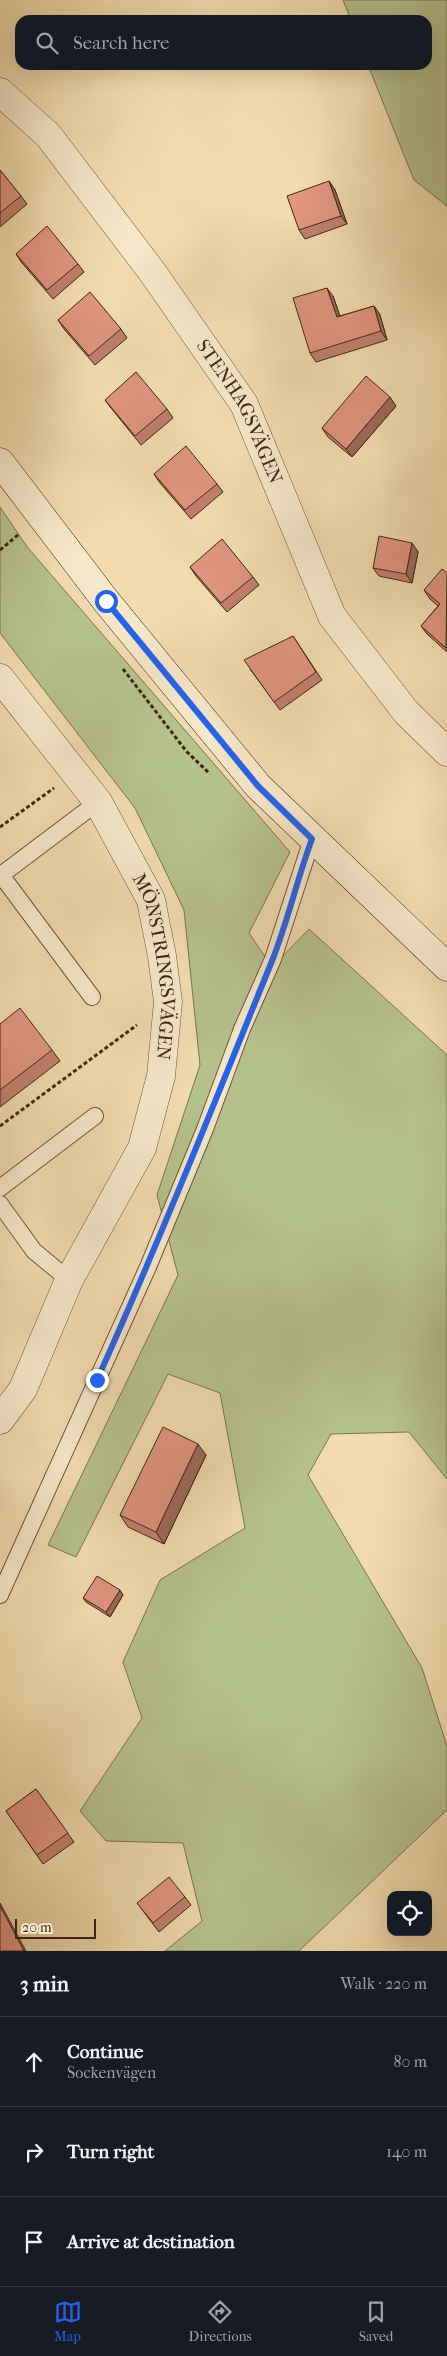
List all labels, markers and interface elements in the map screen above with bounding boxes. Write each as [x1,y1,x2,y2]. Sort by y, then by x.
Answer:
search box [15,15,432,70]
icon: search [33,29,61,57]
text: Search here [73,32,169,54]
street label: STENHAGSVÄGEN [192,335,287,488]
route start [95,590,118,613]
street label: MÖNSTRINGSVÄGEN [128,870,179,1062]
route end [86,1369,109,1392]
map controls [387,1891,432,1936]
button: locate [387,1891,432,1936]
scale bar [15,1916,96,1939]
text: 20 m [22,1919,52,1936]
text: 3 min [20,1972,69,1996]
text: Walk · 220 m [340,1974,427,1993]
text: Continue [67,2041,143,2063]
icon: ahead [20,2048,48,2076]
text: 80 m [393,2052,427,2071]
text: Sockenvägen [67,2063,156,2082]
icon: right [20,2138,48,2166]
text: Turn right [67,2141,154,2163]
text: 140 m [386,2142,427,2161]
icon: arrive [20,2228,48,2256]
text: Arrive at destination [67,2231,235,2253]
tab: Map [54,2298,82,2345]
tab: Directions [189,2298,252,2345]
tab: Saved [359,2298,393,2345]

